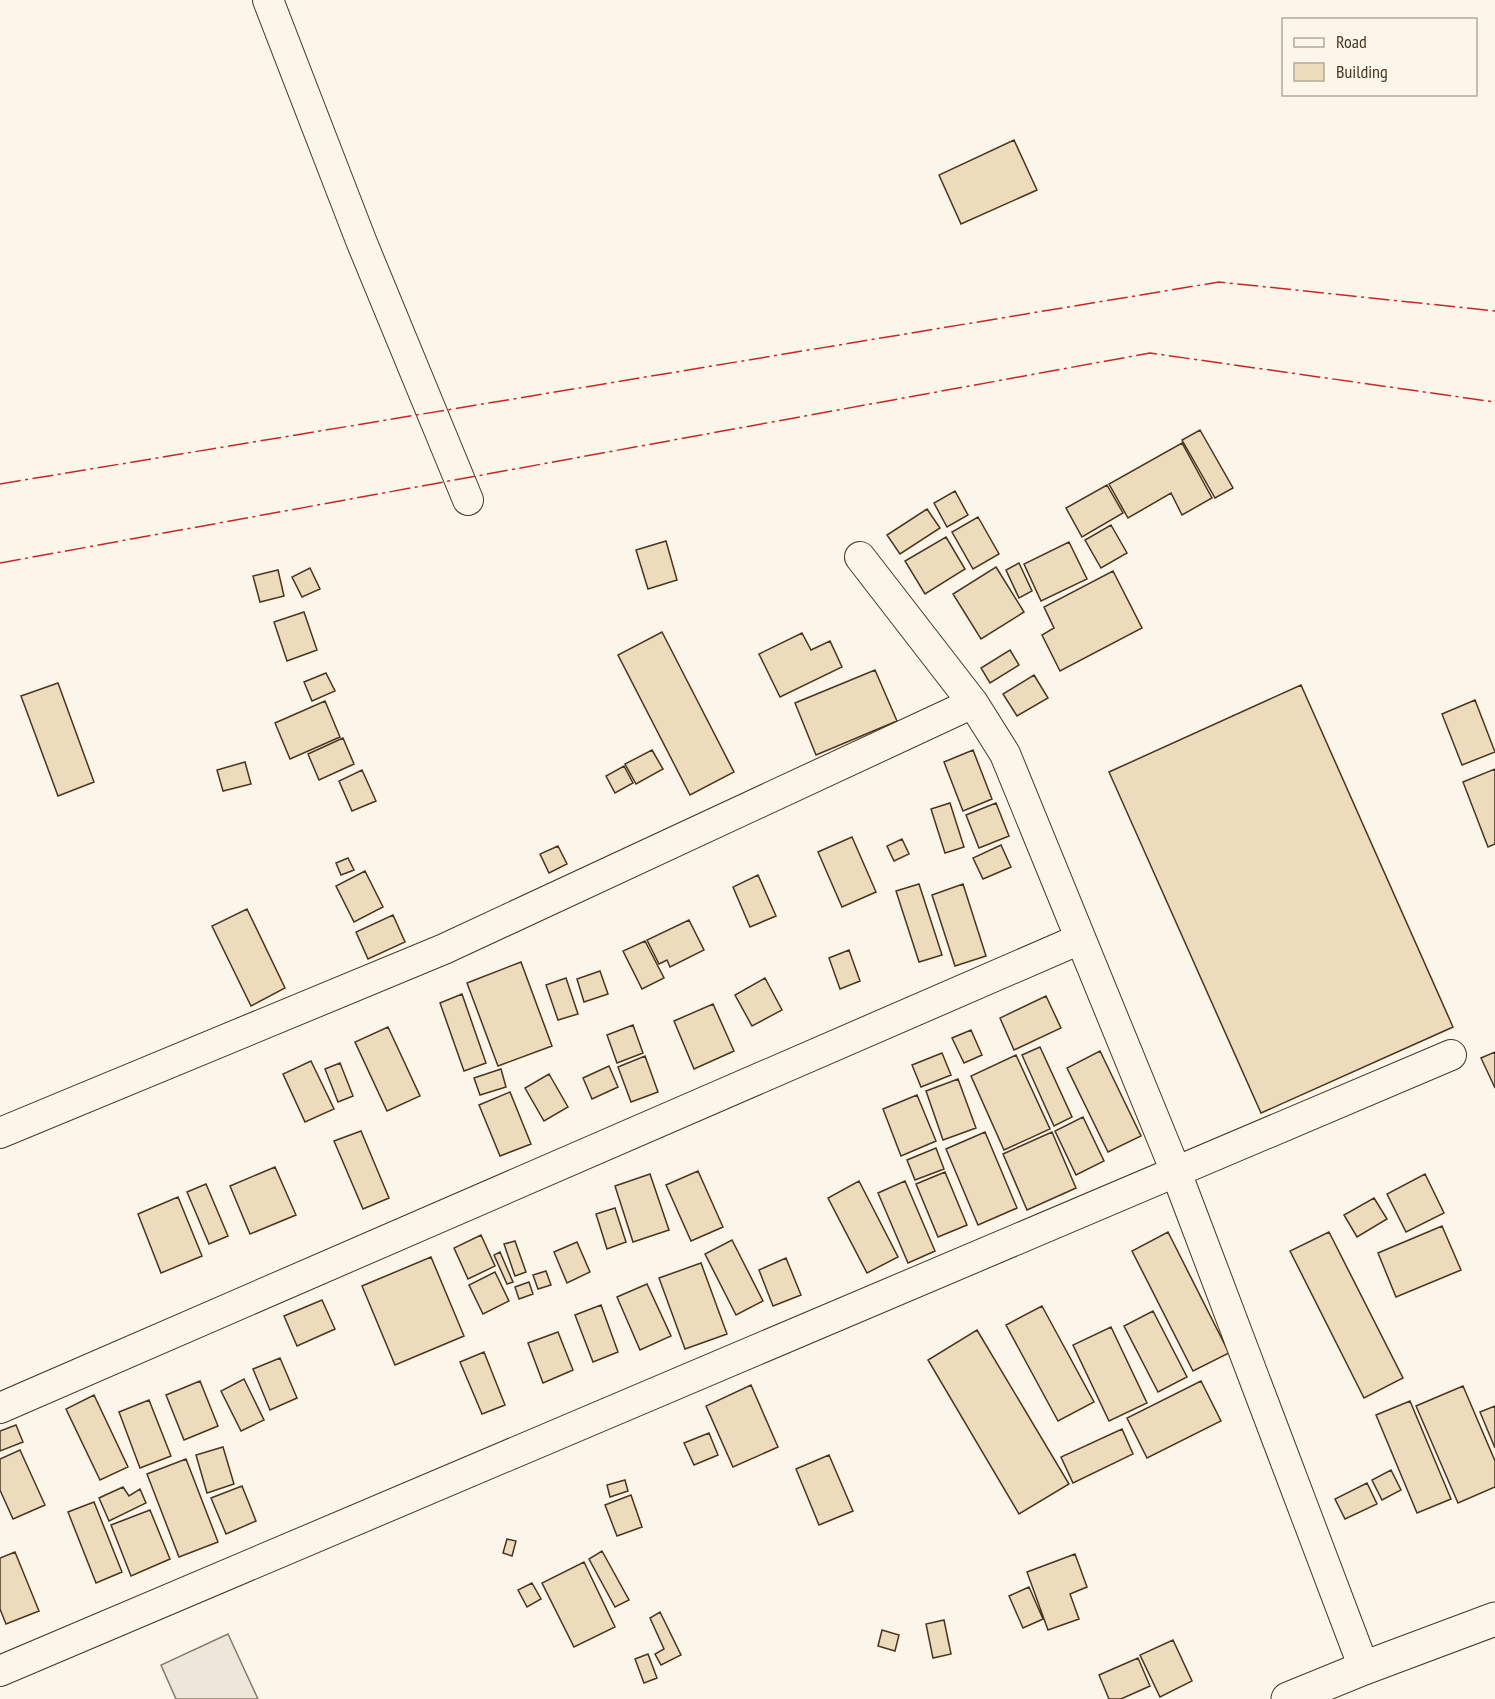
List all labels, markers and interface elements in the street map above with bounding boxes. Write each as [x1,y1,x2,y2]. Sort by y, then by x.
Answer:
legend [1282,18,1477,96]
text: Road [1336,30,1367,53]
text: Building [1336,60,1388,83]

